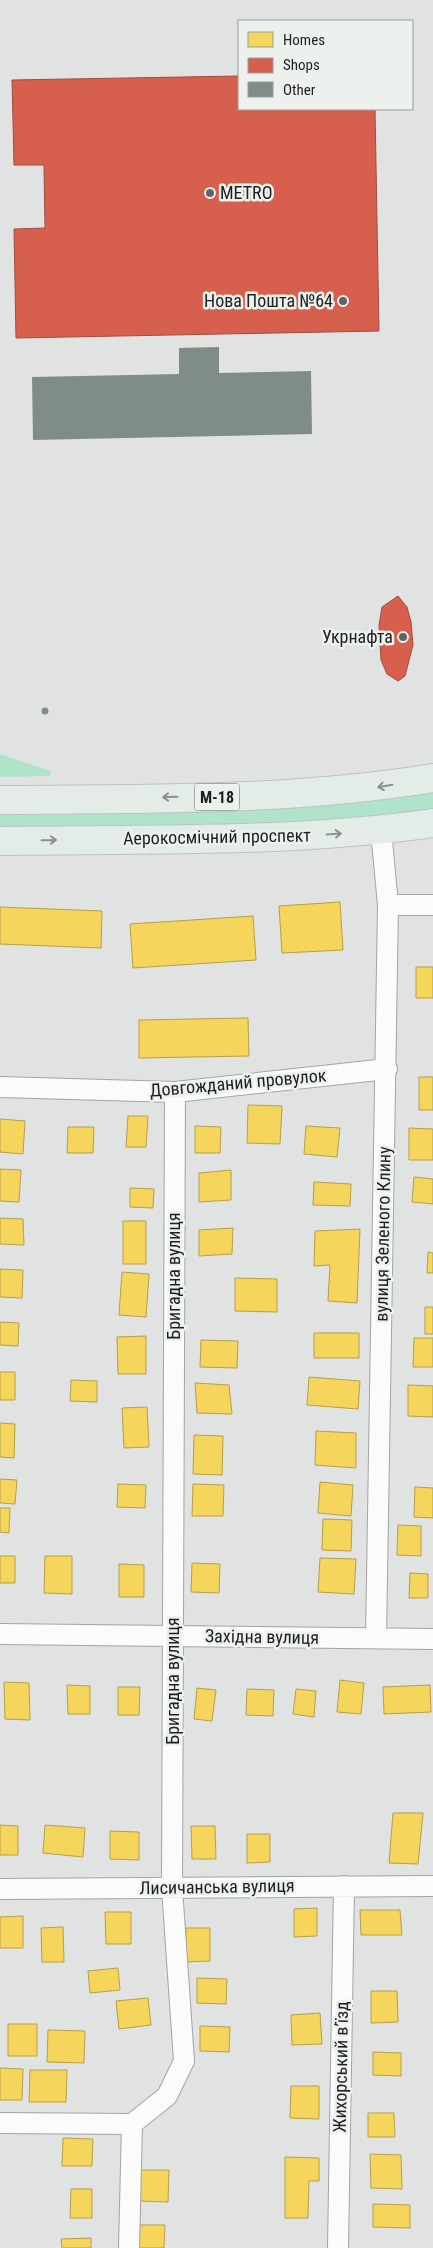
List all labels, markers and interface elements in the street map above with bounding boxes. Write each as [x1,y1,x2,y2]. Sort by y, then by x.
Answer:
legend [238,20,413,110]
text: Homes [283,31,325,49]
text: Shops [283,56,320,74]
text: Other [283,81,316,99]
place label: METRO [220,182,272,203]
marker: METRO [204,187,216,199]
place label: Нова Пошта №64 [204,290,333,311]
marker: Нова Пошта №64 [337,295,349,307]
place label: Укрнафта [322,626,393,647]
marker: Укрнафта [397,631,409,643]
one-way arrow [377,781,393,791]
road number: М-18 [194,784,240,810]
one-way arrow [163,793,179,802]
street label: Аерокосмічний проспект [123,824,311,849]
one-way arrow [325,829,341,838]
one-way arrow [40,835,56,845]
street label: Довгожданий провулок [149,1064,327,1101]
street label: вулиця Зеленого Клину [370,1146,395,1322]
street label: Бригадна вулиця [163,1212,184,1340]
street label: Бригадна вулиця [162,1617,183,1745]
street label: Західна вулиця [205,1625,319,1648]
street label: Лисичанська вулиця [139,1875,295,1898]
street label: Жихорський в’їзд [329,2001,352,2133]

